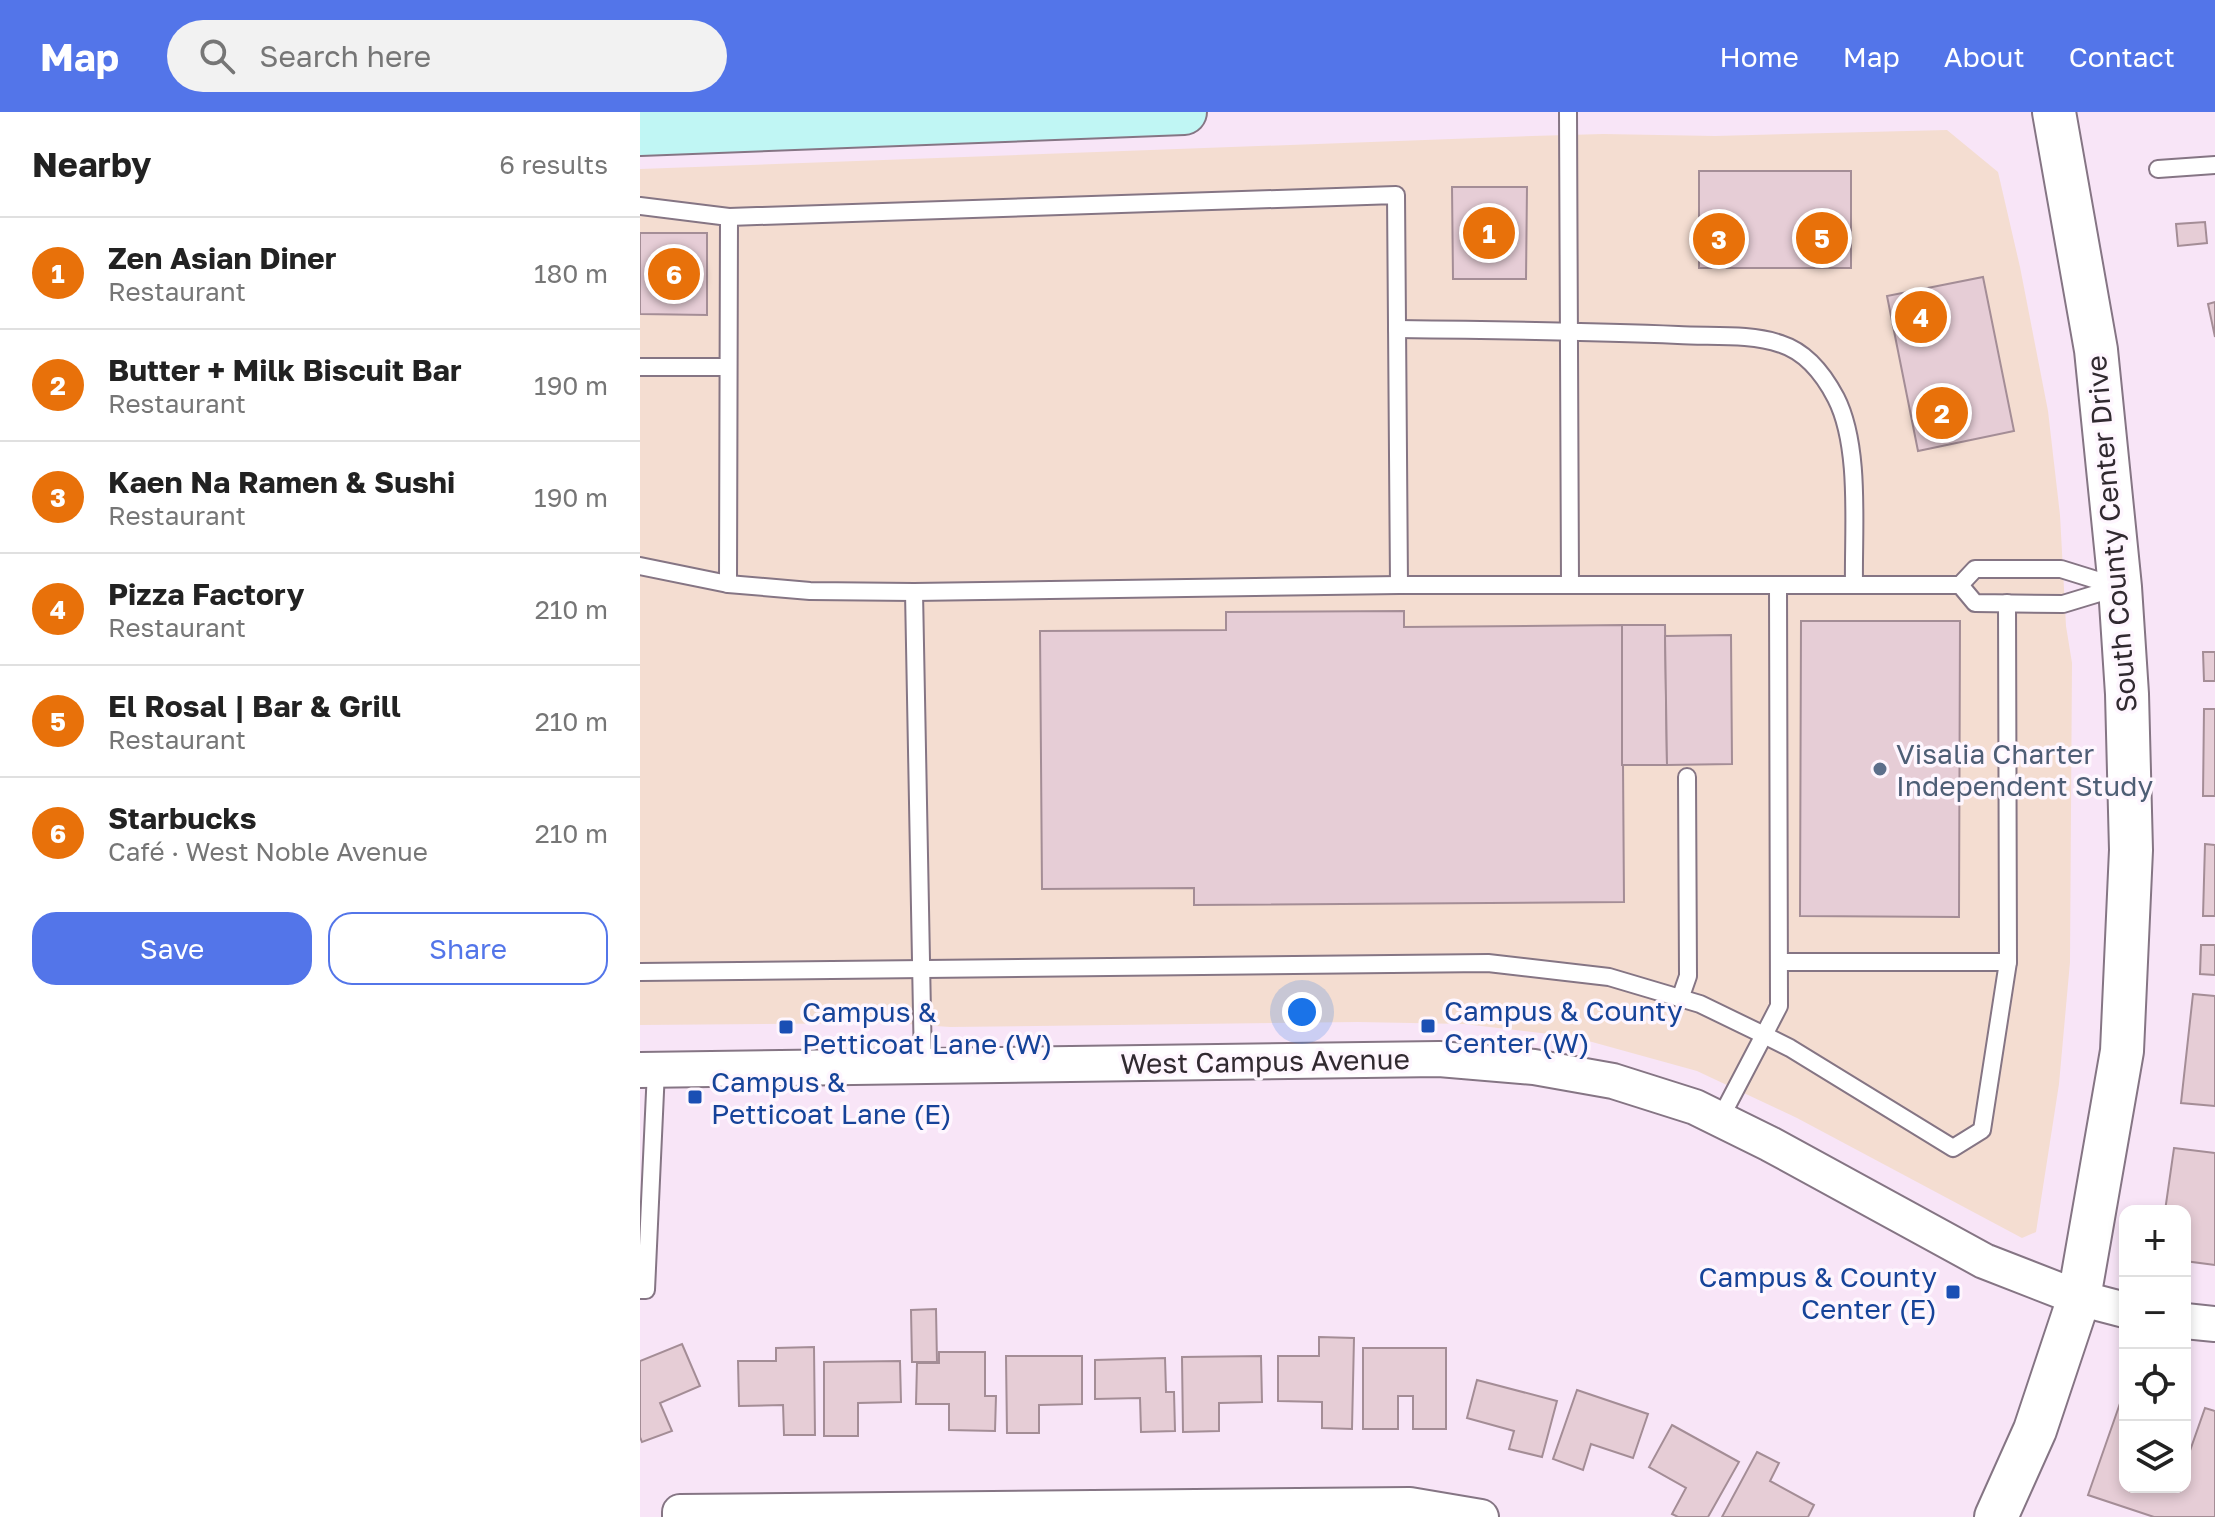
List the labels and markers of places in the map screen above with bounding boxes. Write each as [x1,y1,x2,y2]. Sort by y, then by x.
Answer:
pin: 1 [1463,203,1515,263]
pin: 5 [1796,208,1848,268]
pin: 3 [1693,209,1745,269]
pin: 6 [648,244,700,304]
pin: 4 [1895,287,1947,347]
pin: 2 [1916,383,1968,443]
place label: Visalia Charter Independent Study [1896,737,2153,802]
marker: Visalia Charter Independent Study [1871,760,1889,778]
place label: Campus & County Center (W) [1444,994,1683,1059]
place label: Campus & Petticoat Lane (W) [802,995,1052,1060]
marker: Campus & County Center (W) [1419,1017,1437,1035]
marker: Campus & Petticoat Lane (W) [777,1018,795,1036]
place label: Campus & Petticoat Lane (E) [711,1065,952,1130]
marker: Campus & Petticoat Lane (E) [686,1088,704,1106]
place label: Campus & County Center (E) [1698,1260,1937,1325]
marker: Campus & County Center (E) [1944,1283,1962,1301]

